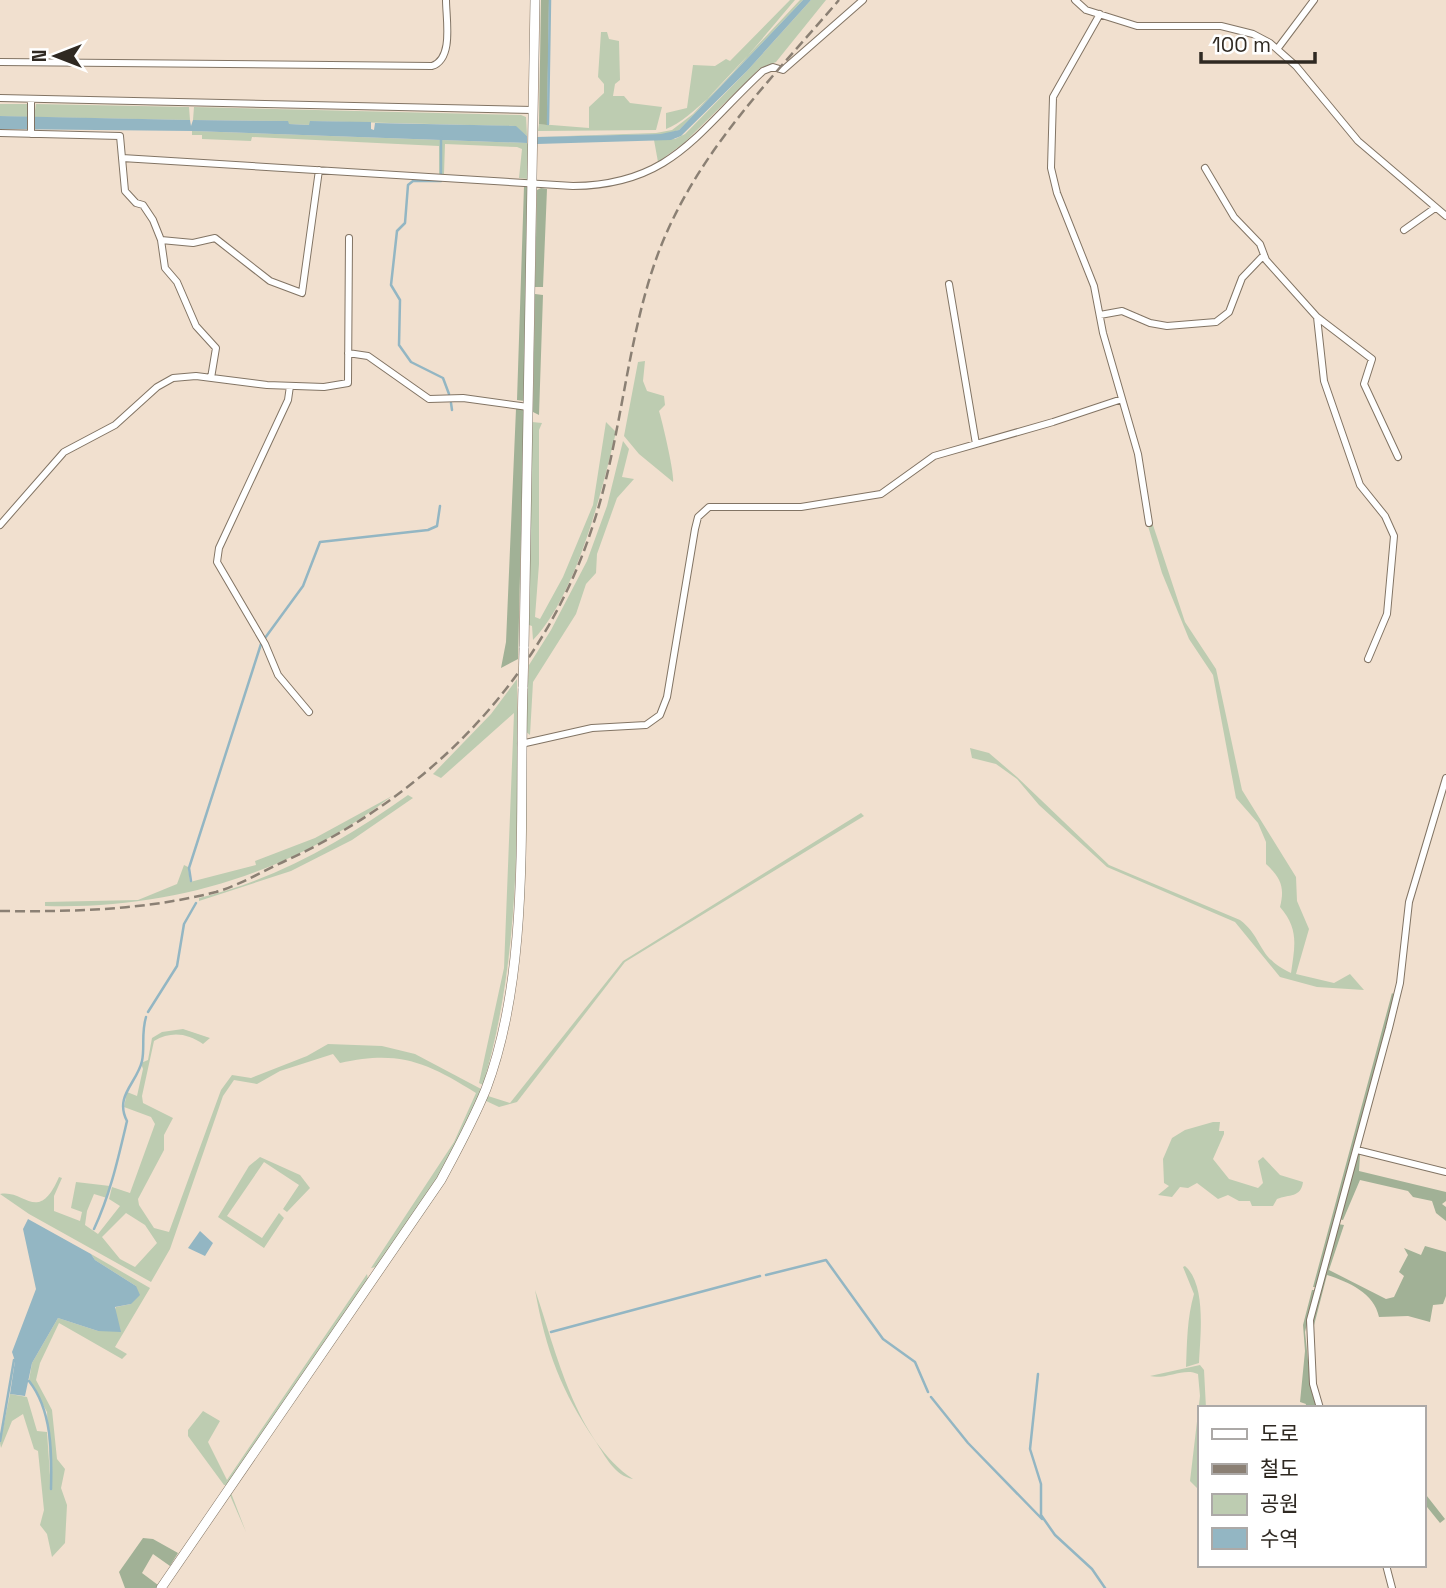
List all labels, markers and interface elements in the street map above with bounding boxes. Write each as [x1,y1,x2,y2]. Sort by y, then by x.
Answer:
north arrow [21,21,91,91]
scale bar [1201,21,1315,65]
text: 100 m [1212,31,1271,58]
text: N [27,50,52,62]
legend [1198,1406,1425,1567]
text: 도로 [1260,1420,1299,1447]
text: 철도 [1260,1455,1299,1482]
text: 공원 [1260,1490,1299,1517]
text: 수역 [1260,1525,1299,1552]

